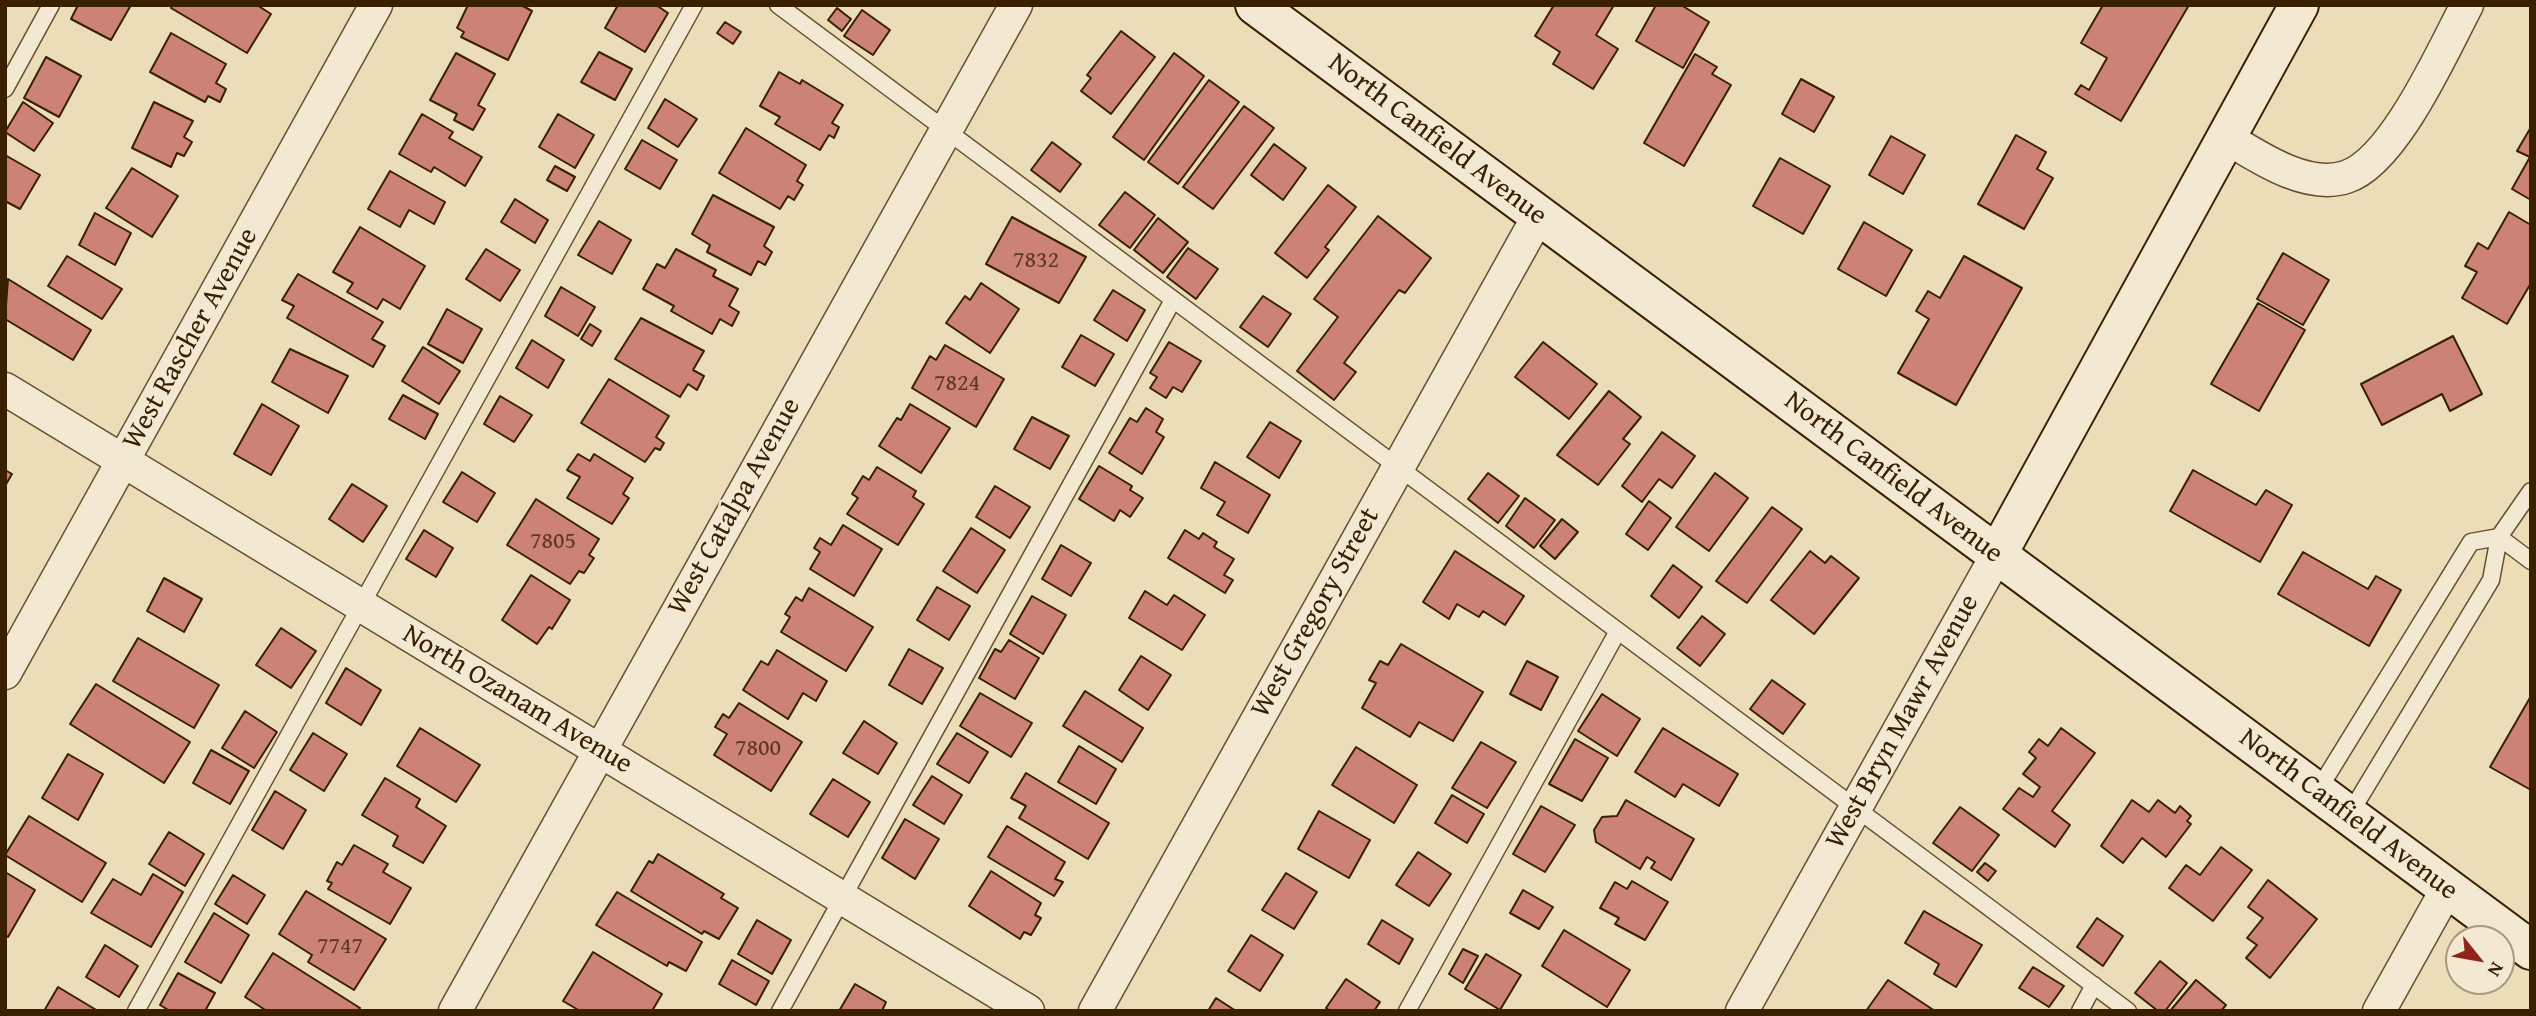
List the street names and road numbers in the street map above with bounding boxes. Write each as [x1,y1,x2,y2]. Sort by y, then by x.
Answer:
street label: North Canfield Avenue [1321,47,1553,233]
street label: West Rascher Avenue [116,222,266,456]
street label: North Canfield Avenue [1777,385,2009,571]
street label: West Catalpa Avenue [661,393,809,621]
street label: West Gregory Street [1244,502,1388,724]
street label: West Bryn Mawr Avenue [1819,589,1987,855]
street label: North Ozanam Avenue [396,618,638,782]
street label: North Canfield Avenue [2232,722,2464,908]

